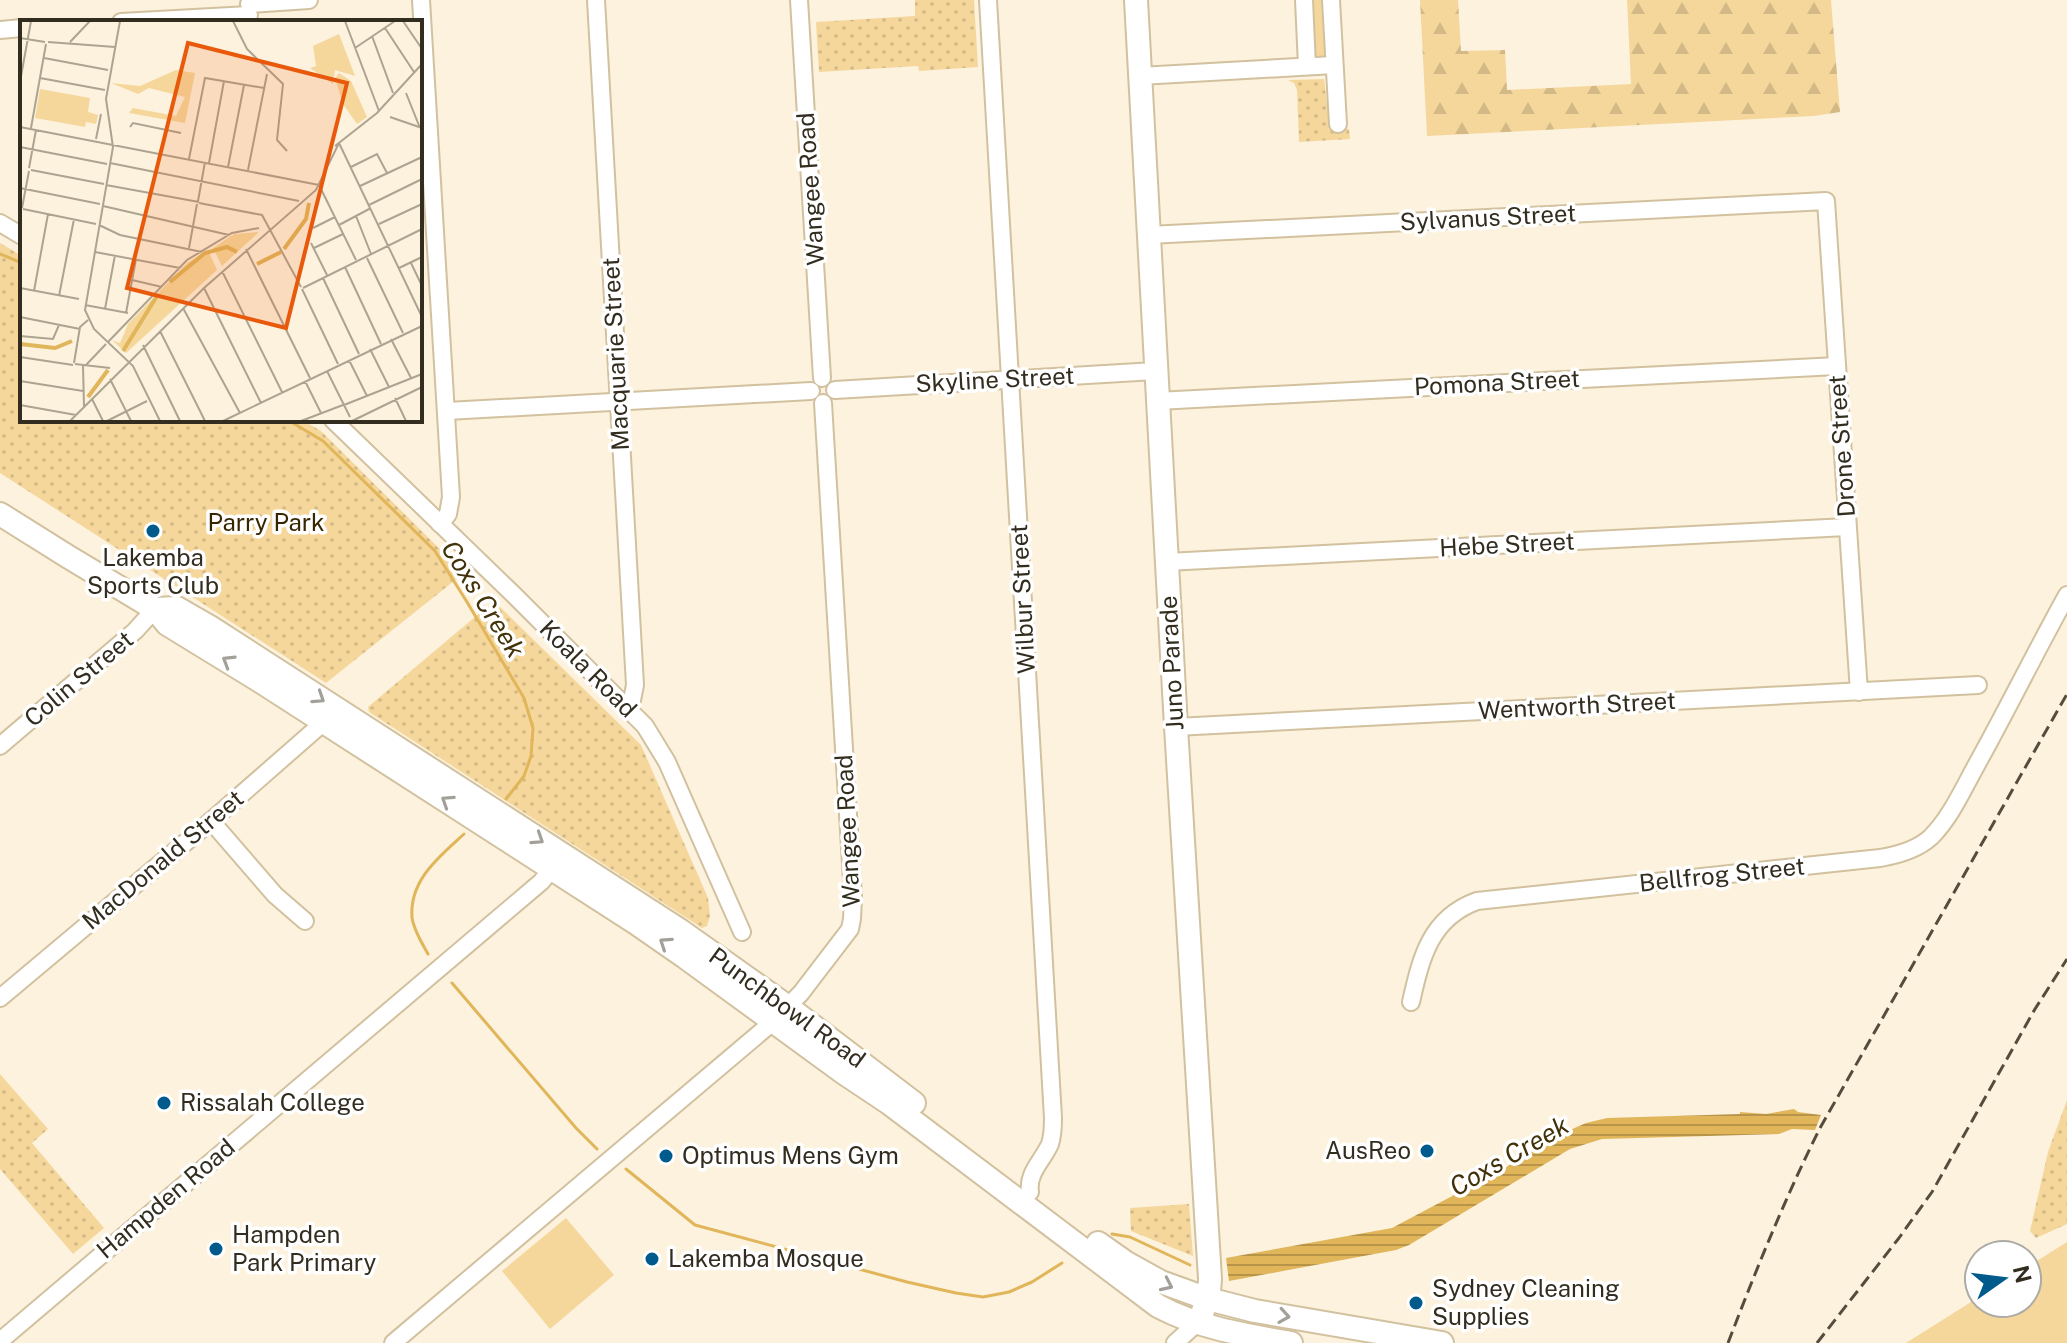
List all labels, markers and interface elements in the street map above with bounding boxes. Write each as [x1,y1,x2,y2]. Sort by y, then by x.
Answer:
inset map [20,20,422,422]
street label: Wangee Road [791,112,829,266]
street label: Sylvanus Street [1399,198,1577,236]
street label: Macquarie Street [596,257,634,451]
street label: Skyline Street [915,361,1075,397]
street label: Pomona Street [1413,364,1581,400]
street label: Drone Street [1822,374,1860,518]
park label: Parry Park [207,508,325,536]
marker: Lakemba Sports Club [144,522,162,540]
street label: Wilbur Street [1004,524,1040,675]
street label: Hebe Street [1439,526,1575,562]
water label: Coxs Creek [435,534,532,663]
place label: Lakemba Sports Club [87,543,219,599]
street label: Juno Parade [1153,595,1189,731]
street label: Koala Road [534,614,643,723]
street label: Colin Street [18,625,138,732]
one-way arrow [222,655,237,670]
street label: Wentworth Street [1477,686,1677,724]
one-way arrow [311,688,325,703]
street label: Wangee Road [829,754,865,908]
street label: MacDonald Street [76,784,249,935]
one-way arrow [441,796,456,811]
one-way arrow [529,830,543,845]
street label: Bellfrog Street [1638,851,1806,897]
one-way arrow [659,938,673,953]
street label: Punchbowl Road [704,941,871,1073]
place label: Rissalah College [180,1088,365,1116]
marker: Rissalah College [155,1094,173,1112]
water label: Coxs Creek [1444,1109,1574,1202]
street label: Hampden Road [91,1133,240,1264]
place label: AusReo [1325,1136,1411,1164]
place label: Optimus Mens Gym [682,1141,899,1169]
marker: AusReo [1418,1142,1436,1160]
marker: Optimus Mens Gym [657,1147,675,1165]
place label: Hampden Park Primary [232,1220,376,1276]
north arrow [1963,1239,2043,1319]
marker: Hampden Park Primary [207,1240,225,1258]
place label: Lakemba Mosque [668,1244,864,1272]
marker: Lakemba Mosque [643,1250,661,1268]
text: N [2008,1263,2037,1286]
place label: Sydney Cleaning Supplies [1432,1274,1620,1330]
one-way arrow [1159,1275,1173,1291]
marker: Sydney Cleaning Supplies [1407,1294,1425,1312]
one-way arrow [1277,1307,1291,1324]

